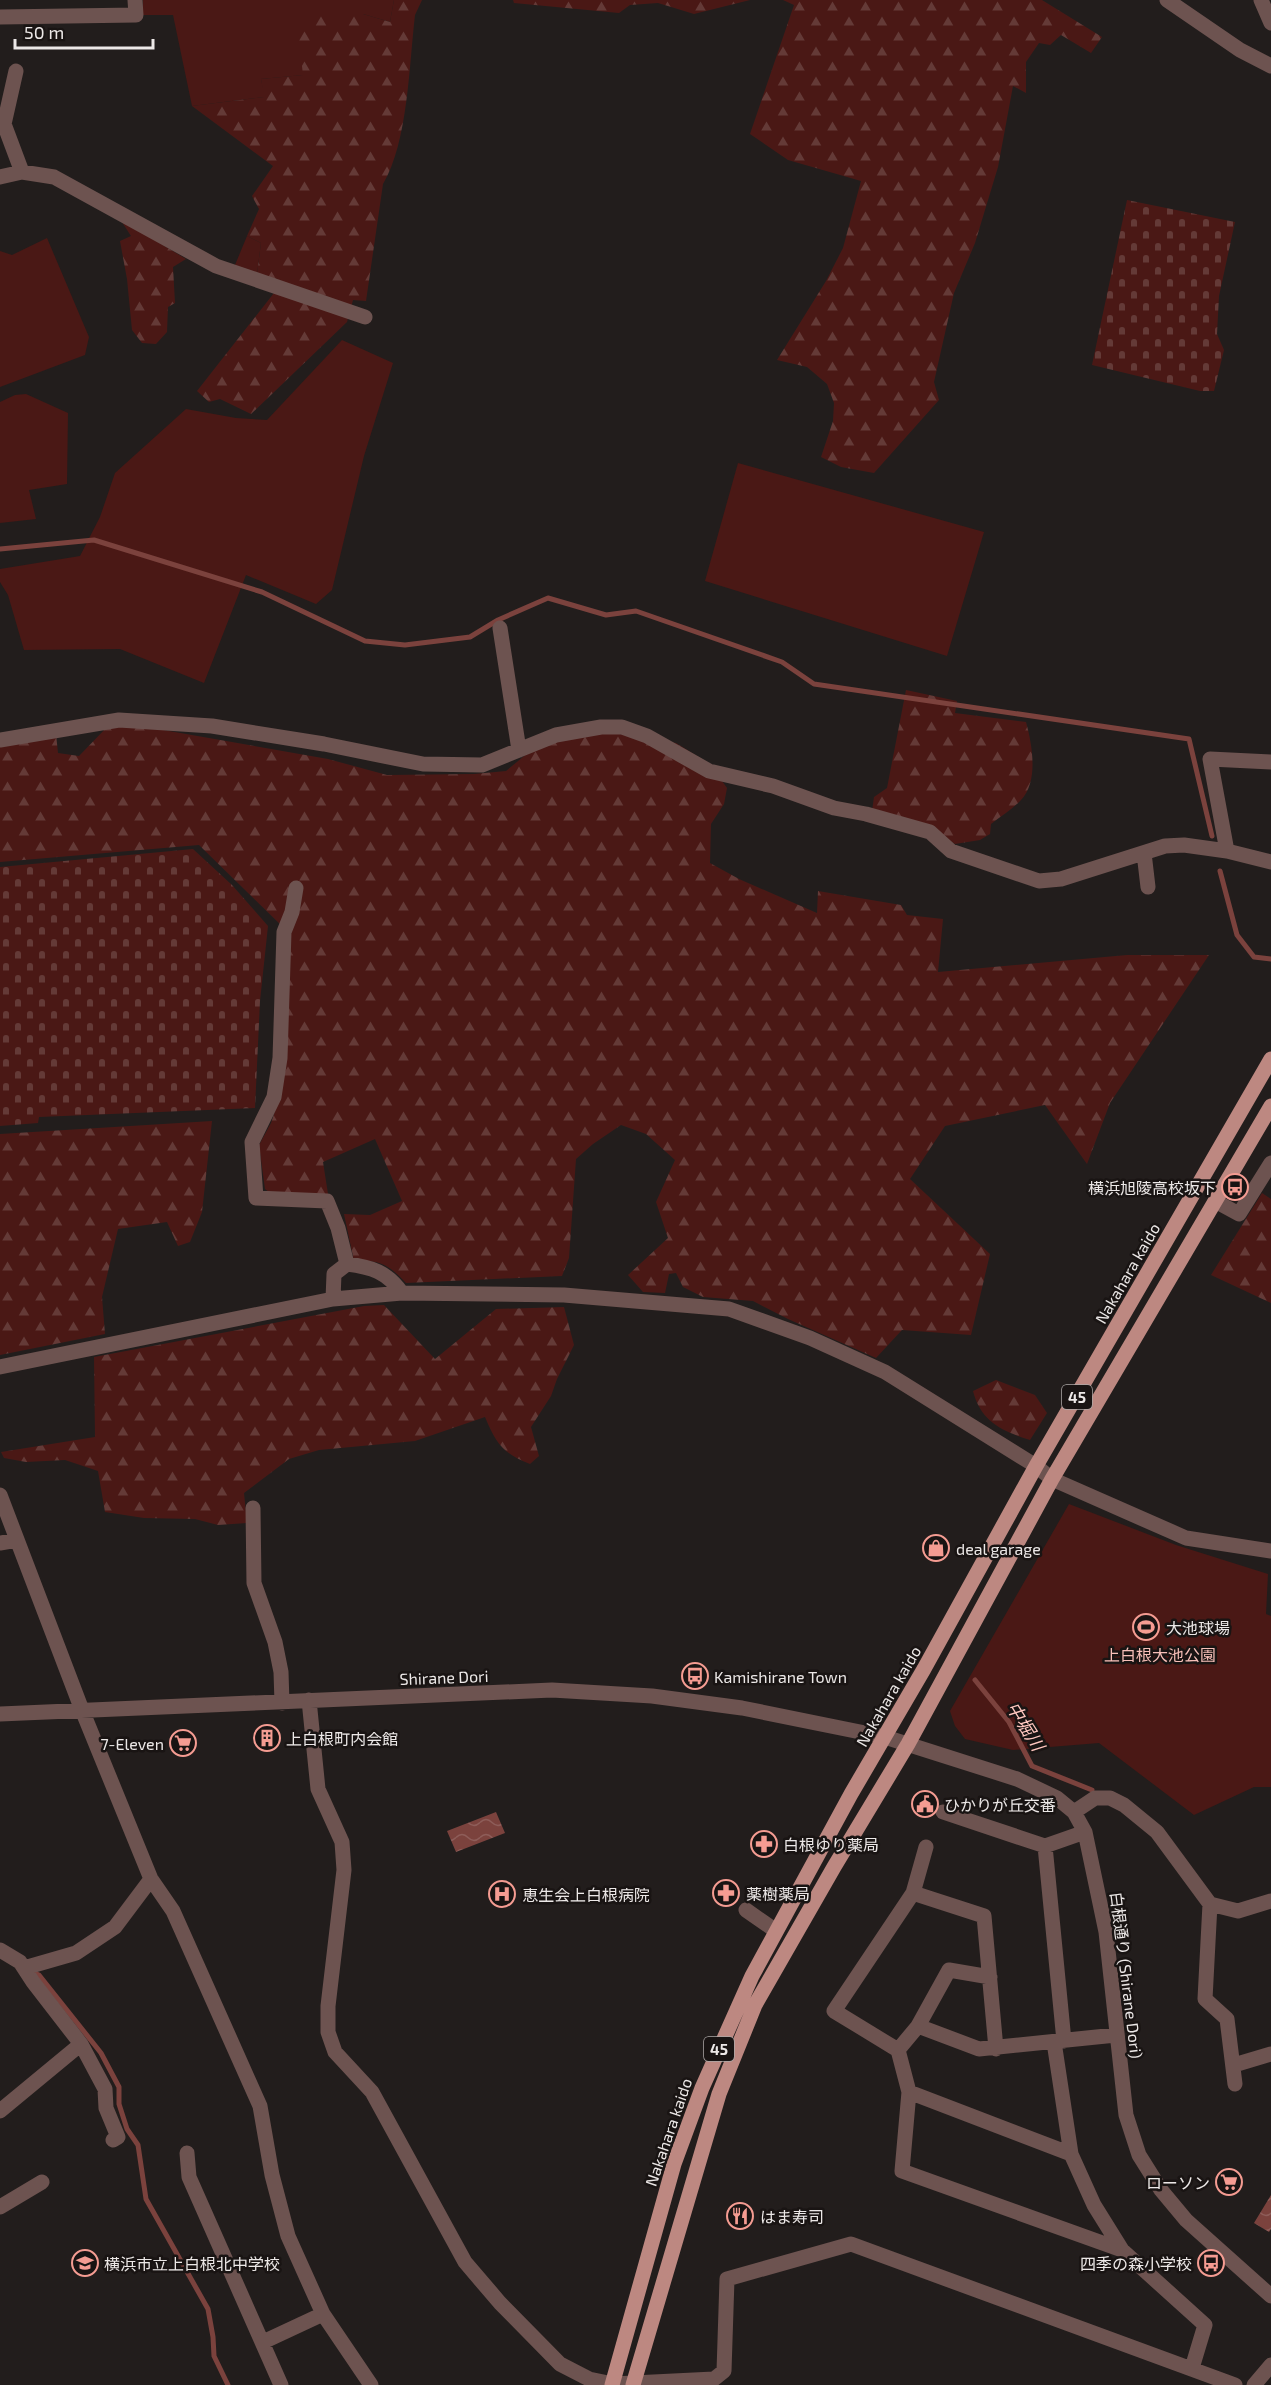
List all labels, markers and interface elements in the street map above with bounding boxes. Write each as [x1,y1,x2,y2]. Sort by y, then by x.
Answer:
scale bar [15,12,153,50]
text: 50 m [24,21,64,43]
bus stop icon: 横浜旭陵高校坂下 [1220,1172,1250,1202]
place label: 横浜旭陵高校坂下 [1088,1178,1216,1197]
street label: Nakahara kaido [1091,1219,1163,1327]
road number: 45 [1062,1385,1092,1409]
shop icon: deal garage [921,1533,951,1563]
place label: deal garage [956,1539,1041,1558]
sports icon: 大池球場 [1131,1612,1161,1642]
place label: 大池球場 [1166,1618,1230,1637]
street label: Nakahara kaido [852,1642,924,1750]
park label: 上白根大池公園 [1104,1645,1216,1664]
bus stop icon: Kamishirane Town [680,1661,710,1691]
street label: Shirane Dori [399,1666,489,1688]
place label: Kamishirane Town [714,1667,847,1686]
water label: 中堀川 [1002,1697,1051,1756]
building icon: 上白根町内会館 [252,1723,282,1753]
supermarket icon: 7-Eleven [168,1728,198,1758]
place label: 上白根町内会館 [286,1729,398,1748]
place label: 7-Eleven [100,1734,164,1753]
public building icon: ひかりが丘交番 [910,1789,940,1819]
place label: ひかりが丘交番 [944,1795,1056,1814]
pharmacy icon: 白根ゆり薬局 [749,1829,779,1859]
place label: 白根ゆり薬局 [783,1835,879,1854]
pharmacy icon: 薬樹薬局 [711,1878,741,1908]
hospital icon: 恵生会上白根病院 [487,1879,517,1909]
place label: 薬樹薬局 [746,1884,810,1903]
place label: 恵生会上白根病院 [522,1885,650,1904]
street label: 白根通り (Shirane Dori) [1107,1890,1147,2060]
road number: 45 [704,2037,734,2061]
street label: Nakahara kaido [641,2075,695,2189]
supermarket icon: ローソン [1214,2167,1244,2197]
place label: ローソン [1146,2173,1210,2192]
restaurant icon: はま寿司 [725,2201,755,2231]
place label: はま寿司 [760,2207,824,2226]
school or university icon: 横浜市立上白根北中学校 [70,2248,100,2278]
bus stop icon: 四季の森小学校 [1196,2248,1226,2278]
place label: 横浜市立上白根北中学校 [104,2254,280,2273]
place label: 四季の森小学校 [1080,2254,1192,2273]

